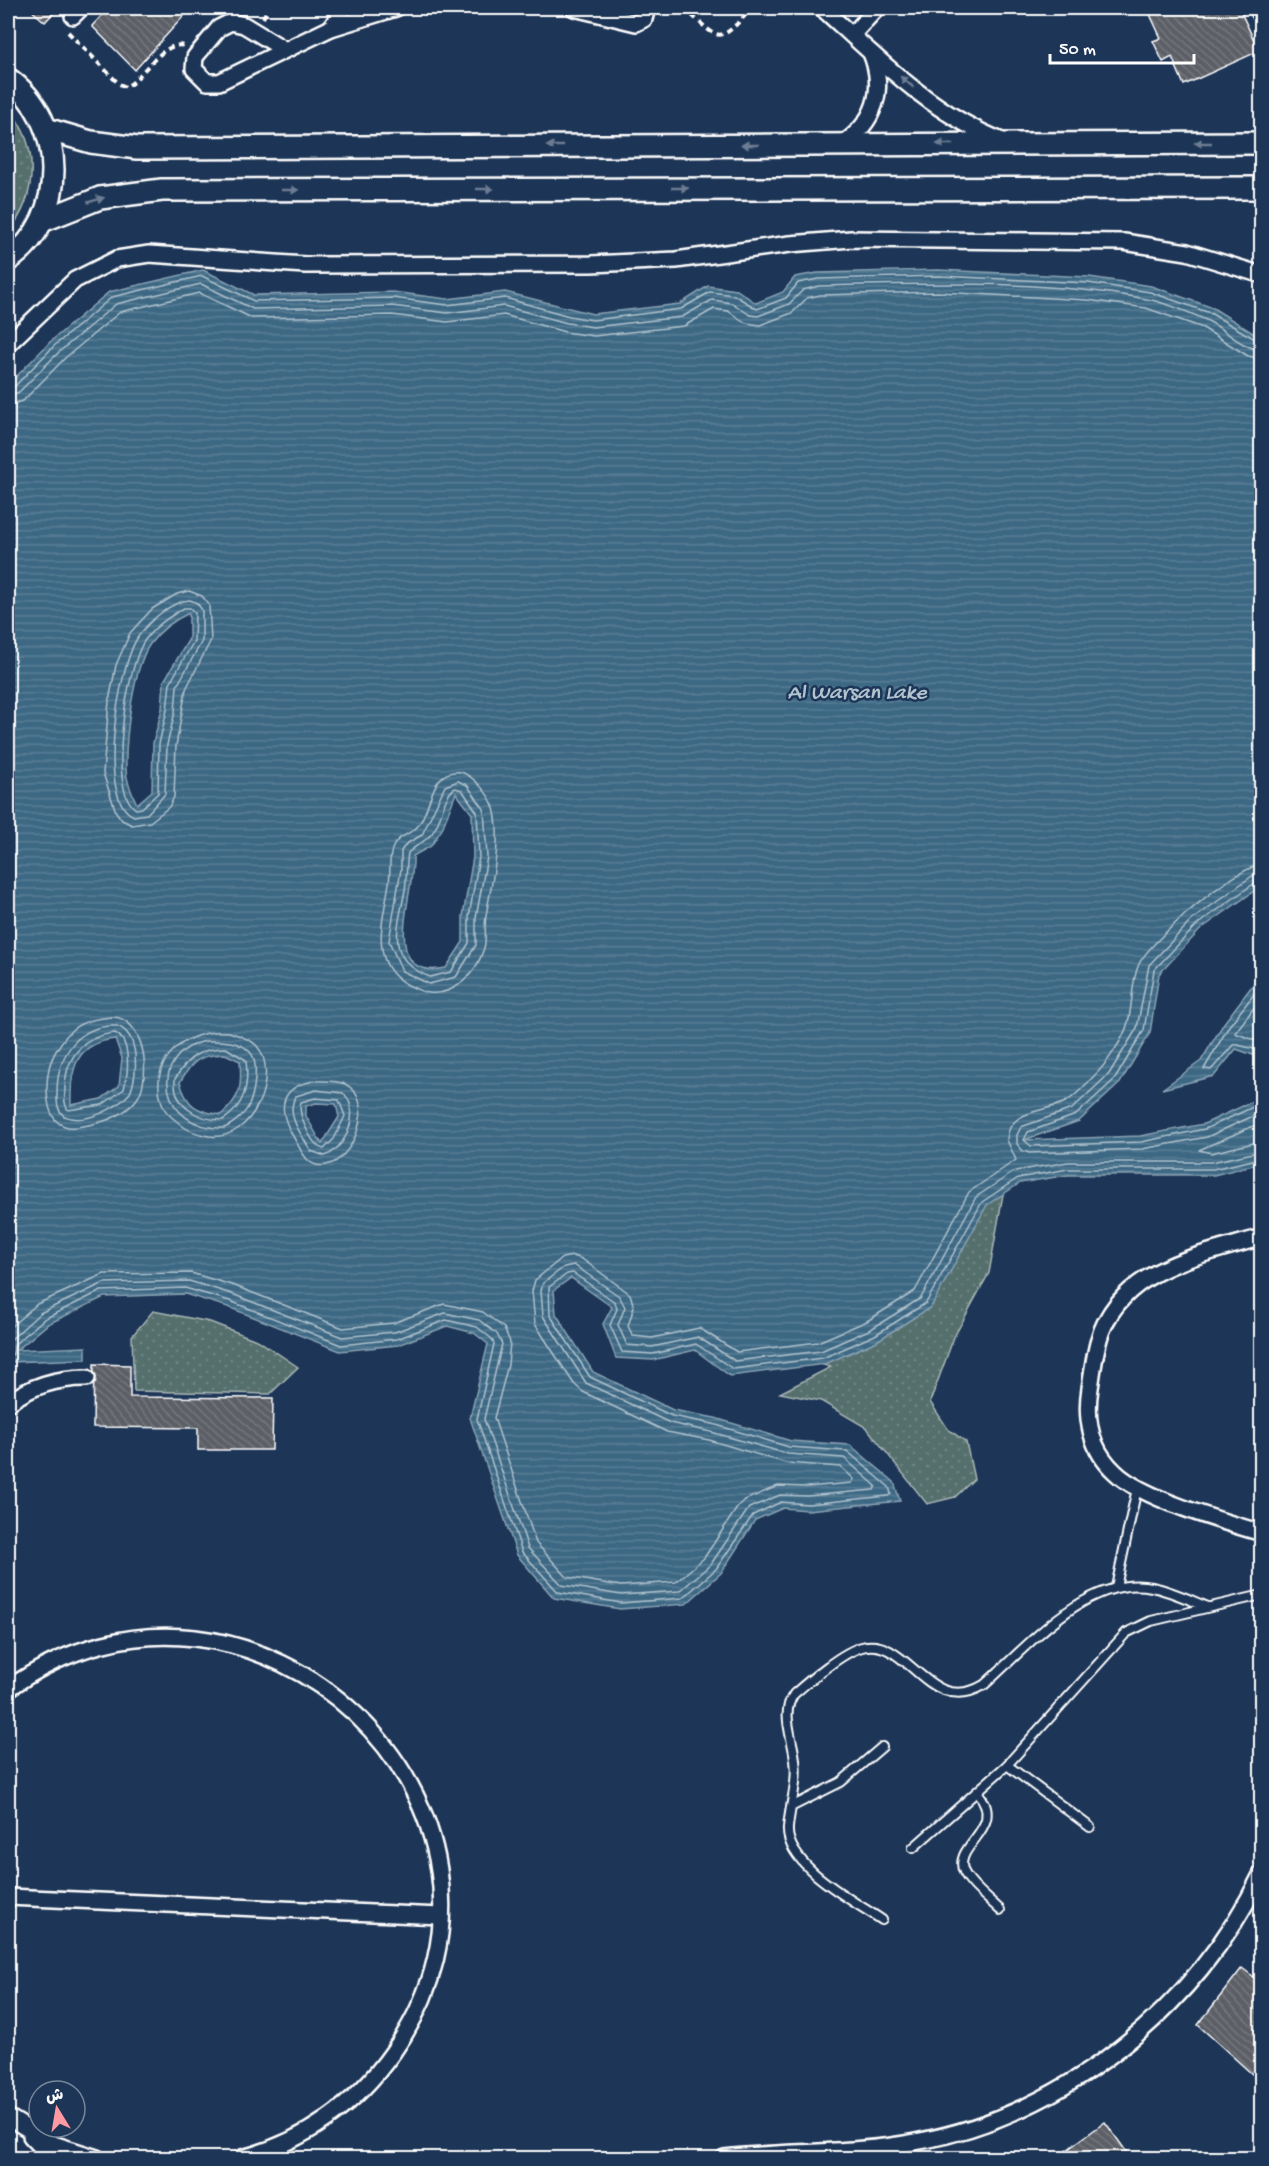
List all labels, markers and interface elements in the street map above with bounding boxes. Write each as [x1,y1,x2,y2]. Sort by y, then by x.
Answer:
scale bar [1050,27,1194,65]
text: 50 m [1059,40,1096,61]
one-way arrow [900,76,915,89]
one-way arrow [1194,138,1213,148]
one-way arrow [936,139,955,149]
one-way arrow [741,140,760,150]
one-way arrow [546,141,565,151]
one-way arrow [670,183,689,193]
one-way arrow [475,184,494,194]
one-way arrow [280,185,299,195]
one-way arrow [87,194,105,204]
water label: Al Warsan Lake [787,681,928,707]
north arrow [27,2079,87,2139]
text: ش [44,2087,65,2109]

